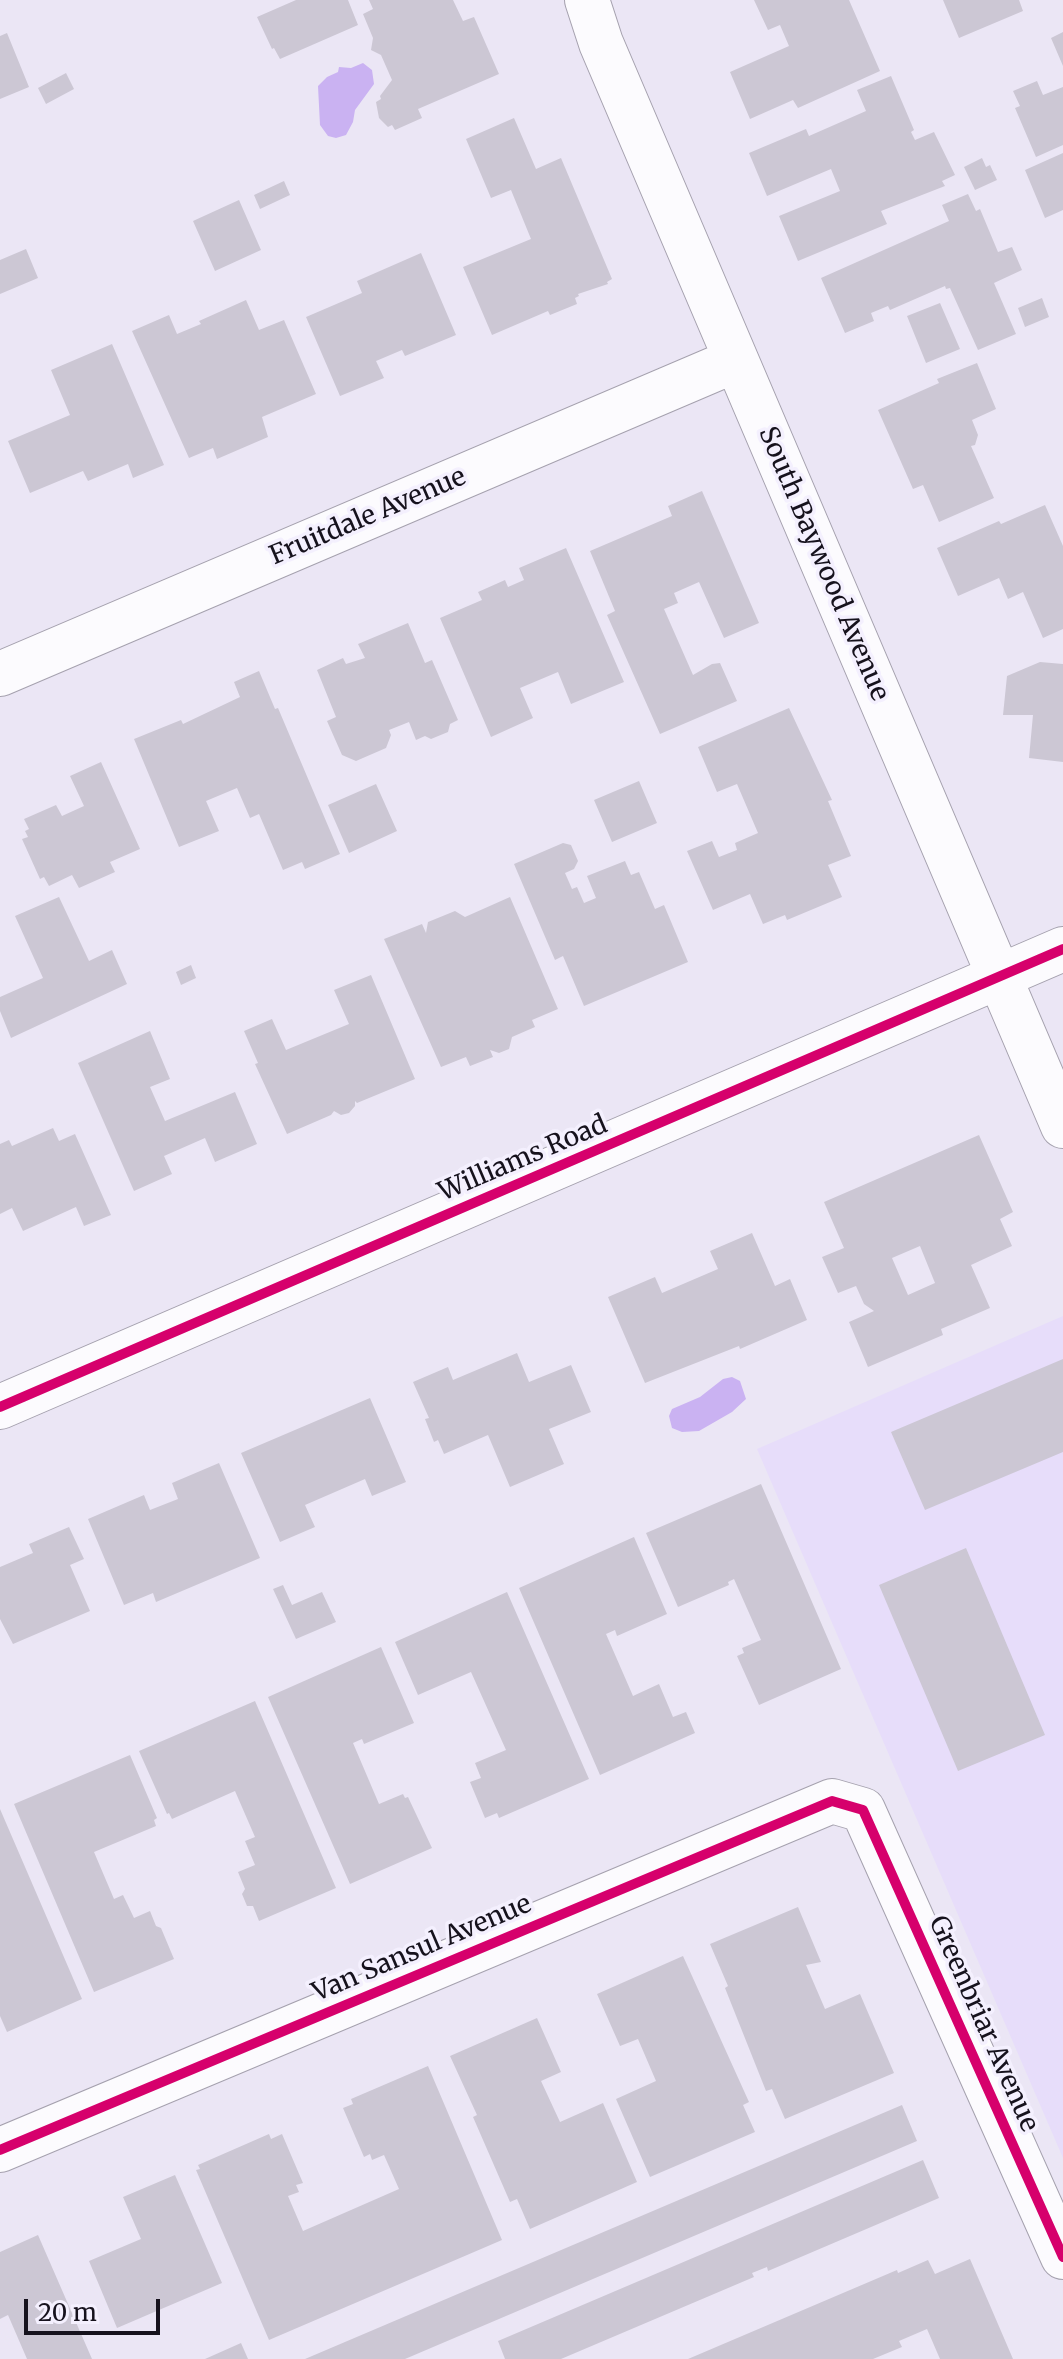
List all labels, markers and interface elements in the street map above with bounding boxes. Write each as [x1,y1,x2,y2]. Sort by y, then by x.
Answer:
street label: South Baywood Avenue [751,422,895,706]
street label: Fruitdale Avenue [265,462,471,572]
street label: Williams Road [434,1109,612,1209]
street label: Van Sansul Avenue [308,1889,536,2009]
street label: Greenbriar Avenue [921,1911,1045,2137]
scale bar [28,2283,164,2333]
text: 20 m [38,2297,97,2328]

